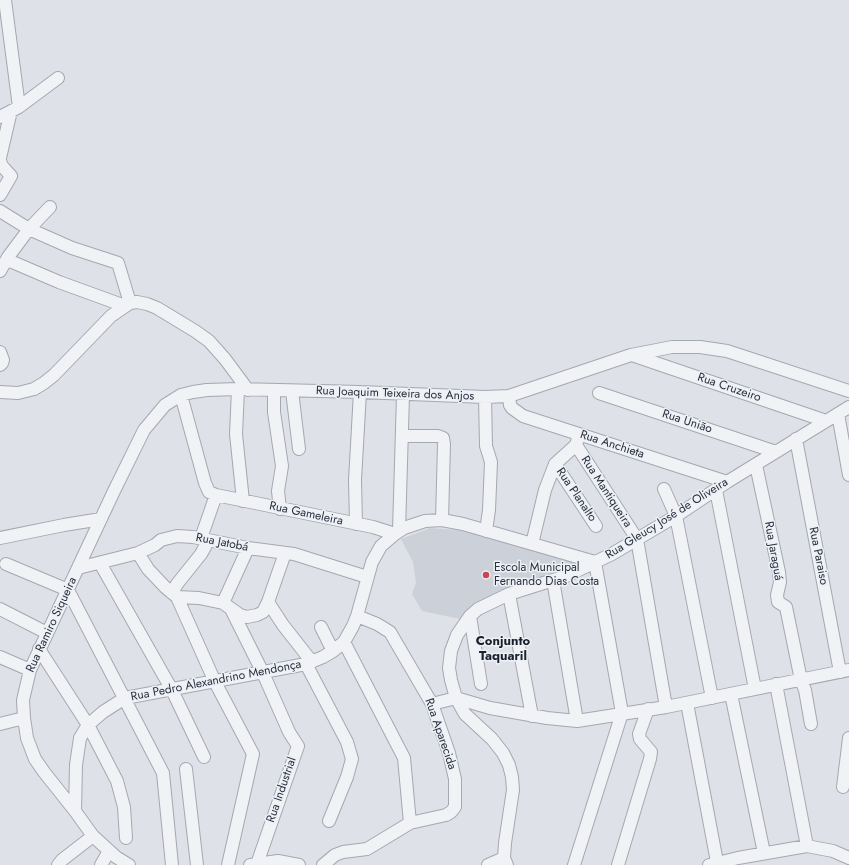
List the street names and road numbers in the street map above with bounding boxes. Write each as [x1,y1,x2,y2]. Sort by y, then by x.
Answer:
street label: Rua Cruzeiro [695,370,763,406]
street label: Rua Joaquim Teixeira dos Anjos [316,384,474,404]
street label: Rua União [660,407,714,437]
street label: Rua Anchieta [578,428,646,462]
street label: Rua Mantiqueira [577,453,635,531]
street label: Rua Planalto [553,465,599,525]
street label: Rua Gleucy José de Oliveira [603,475,731,563]
street label: Rua Gameleira [268,499,344,529]
street label: Rua Jaraguá [761,520,785,582]
street label: Rua Paraiso [805,526,831,586]
street label: Rua Jatobá [195,531,249,555]
street label: Rua Ramiro Siqueira [24,575,80,675]
street label: Rua Pedro Alexandrino Mendonça [130,657,302,705]
street label: Rua Aparecida [421,696,459,772]
street label: Rua Industrial [264,755,300,825]

